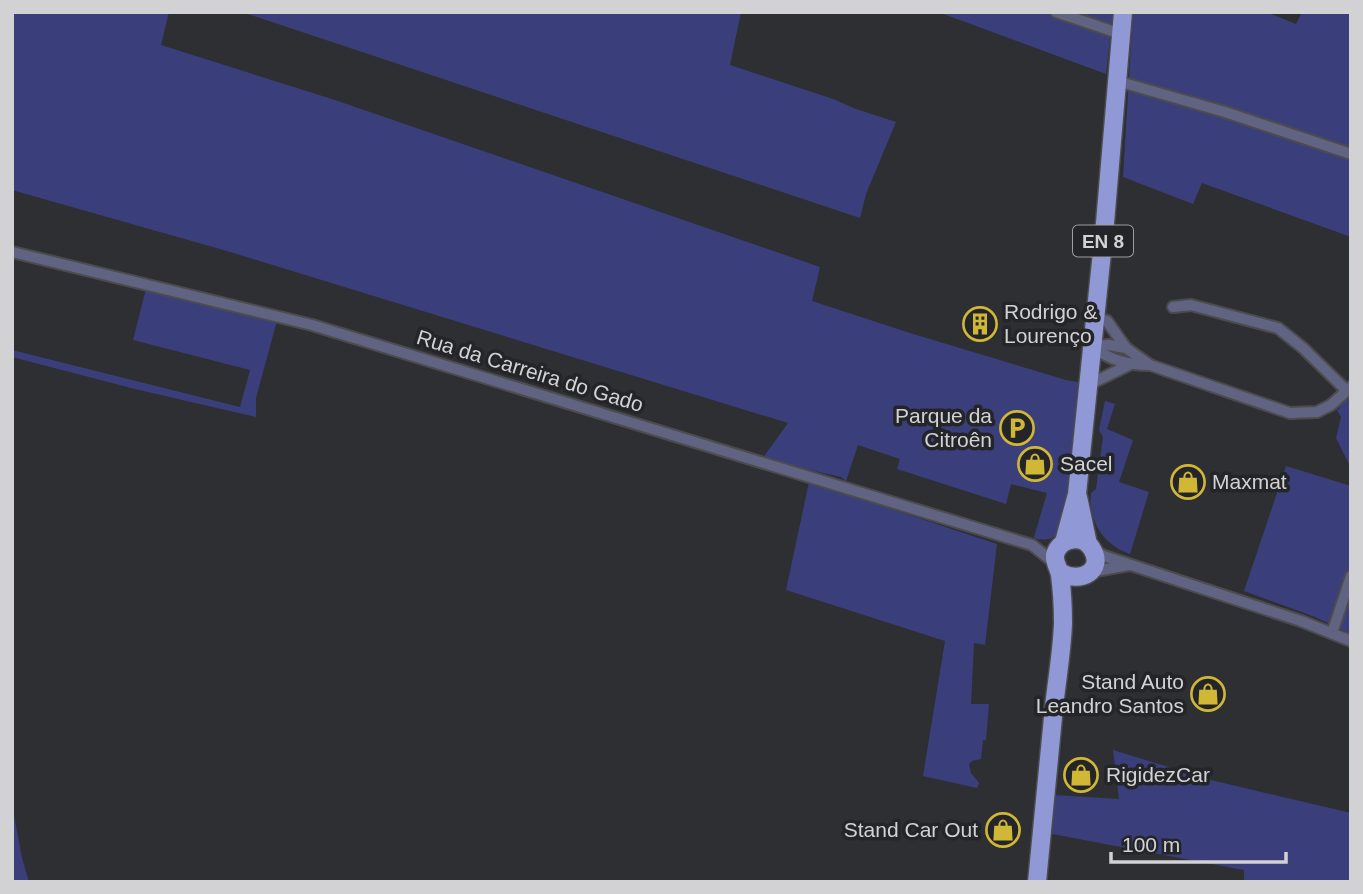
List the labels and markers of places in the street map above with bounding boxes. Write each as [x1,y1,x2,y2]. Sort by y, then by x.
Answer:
place label: Rodrigo & Lourenço [1004,300,1097,347]
building icon: Rodrigo & Lourenço [961,305,999,343]
place label: Parque da Citroên [895,404,992,451]
parking icon: Parque da Citroên [998,409,1036,447]
shop icon: Sacel [1016,445,1054,483]
place label: Sacel [1060,452,1113,475]
shop icon: Maxmat [1169,463,1207,501]
place label: Maxmat [1212,470,1287,493]
place label: Stand Auto Leandro Santos [1036,670,1184,717]
shop icon: Stand Auto Leandro Santos [1189,675,1227,713]
shop icon: RigidezCar [1062,756,1100,794]
place label: RigidezCar [1106,763,1210,786]
shop icon: Stand Car Out [984,811,1022,849]
place label: Stand Car Out [844,818,978,841]

